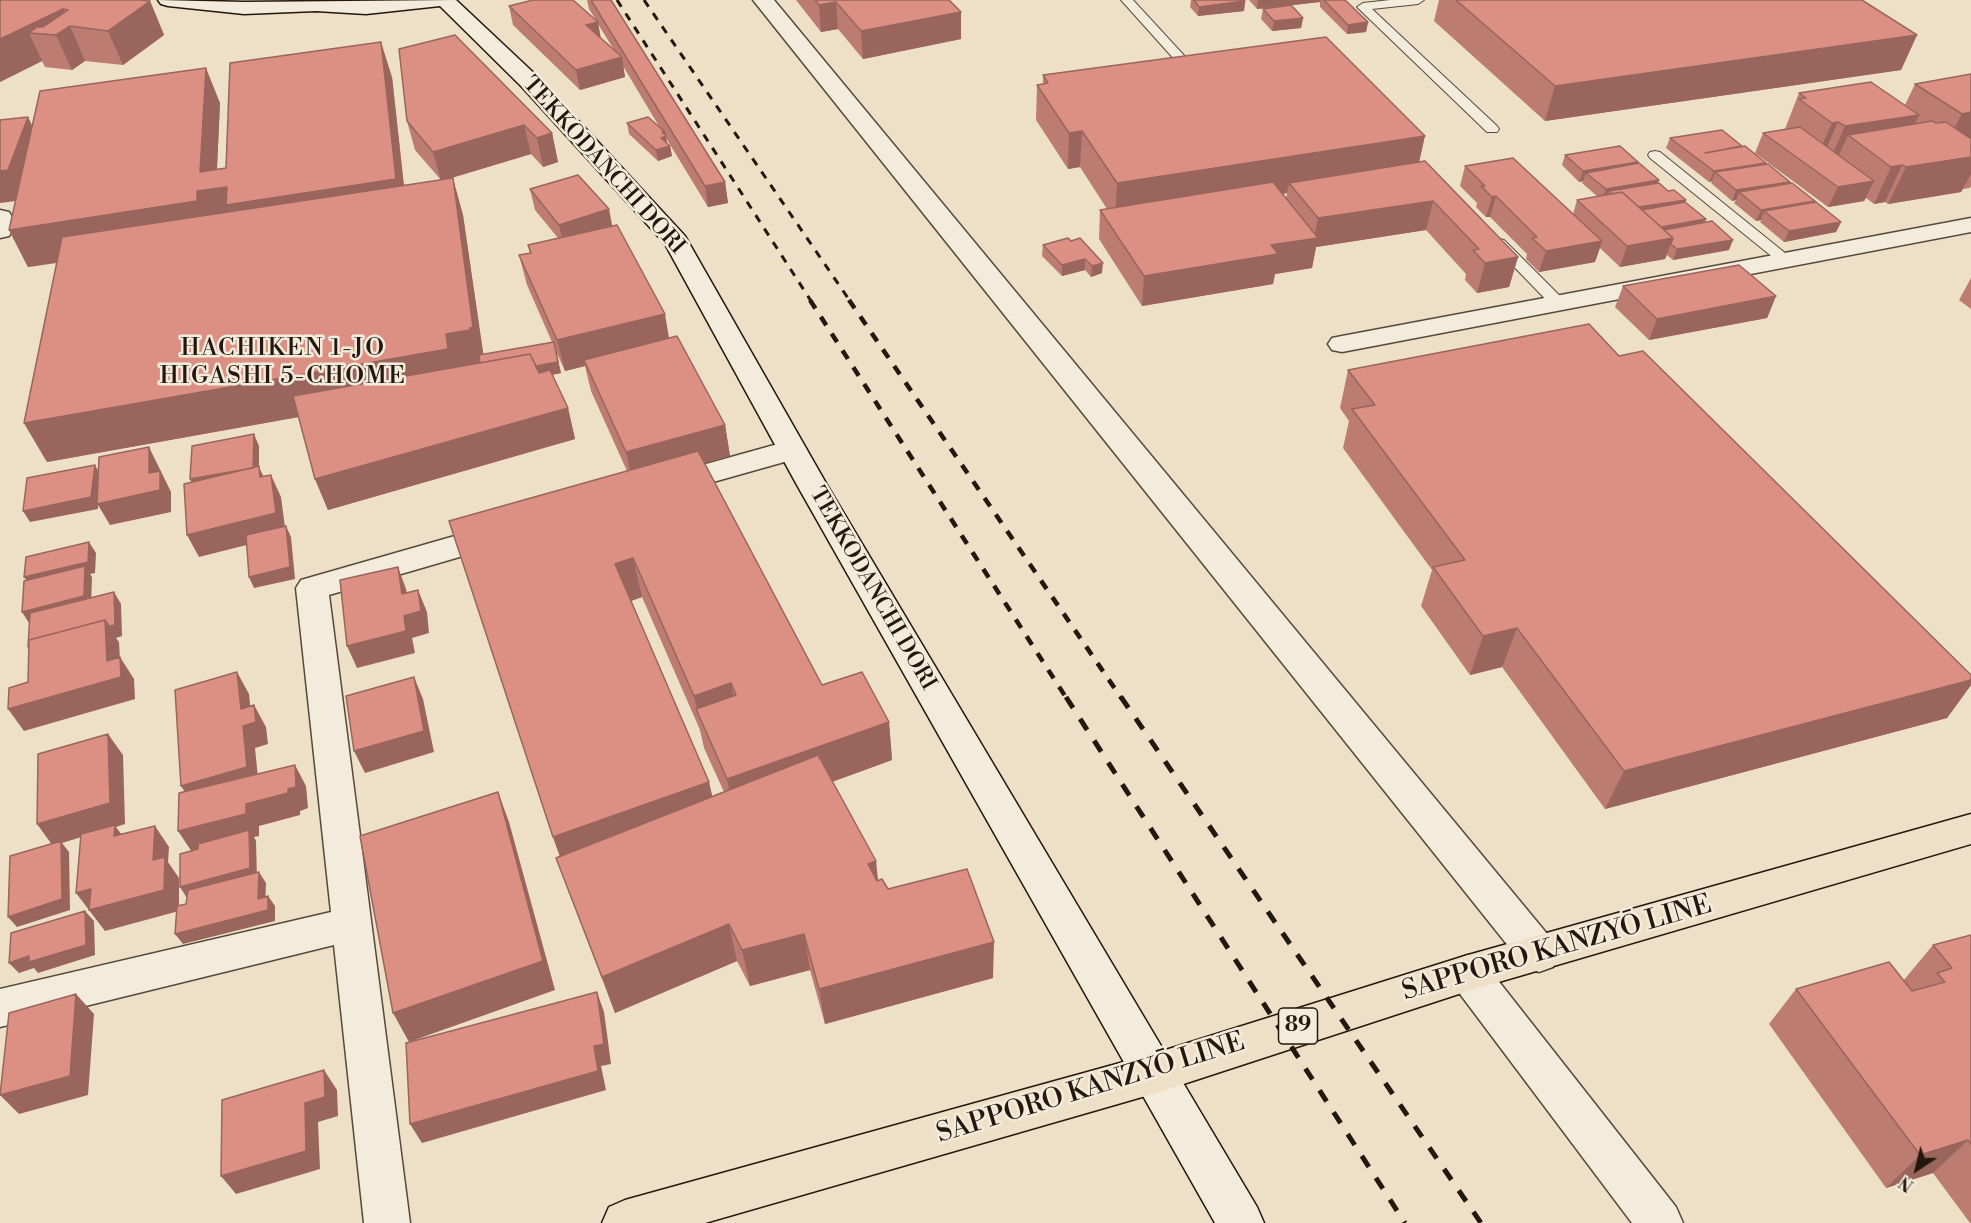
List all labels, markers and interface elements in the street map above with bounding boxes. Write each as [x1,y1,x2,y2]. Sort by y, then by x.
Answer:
street label: TEKKODANCHI DORI [516,72,690,260]
district label: HACHIKEN 1-JO HIGASHI 5-CHOME [160,335,406,391]
street label: TEKKODANCHI DORI [803,483,941,695]
street label: SAPPORO KANZYŌ LINE [1398,889,1716,1009]
road number: 89 [1278,1008,1318,1044]
street label: SAPPORO KANZYŌ LINE [933,1027,1249,1151]
north arrow [1887,1139,1947,1199]
text: N [1896,1172,1918,1196]

